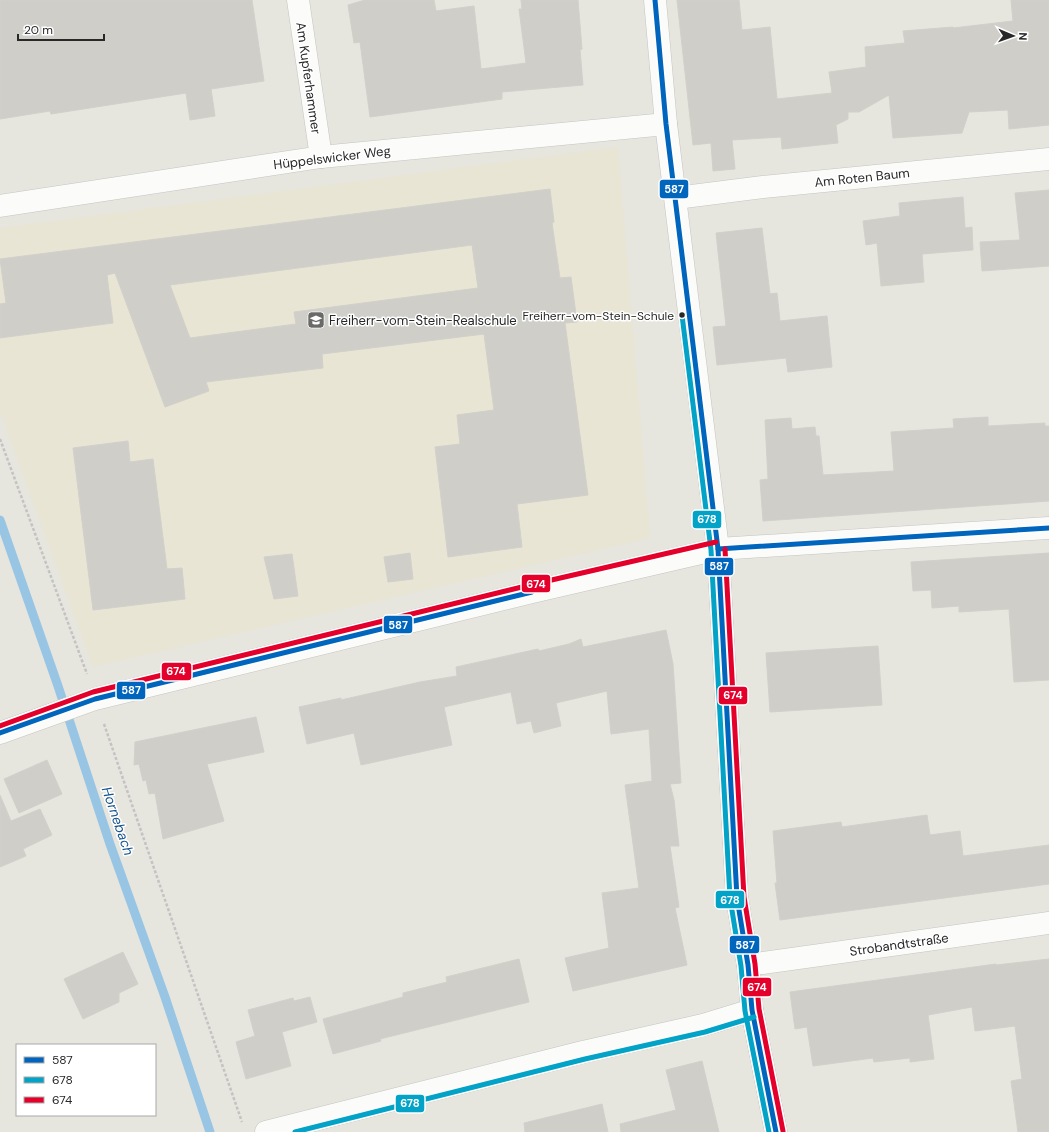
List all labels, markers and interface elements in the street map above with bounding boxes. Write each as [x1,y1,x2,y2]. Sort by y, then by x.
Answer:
scale bar [18,16,104,42]
north arrow [993,16,1033,56]
street label: Am Kupferhammer [292,21,325,135]
text: 20 m [24,22,53,38]
text: N [1016,32,1030,41]
street label: Hüppelswicker Weg [273,142,392,173]
street label: Am Roten Baum [814,164,910,191]
line badge: 587 [659,179,689,199]
text: 587 [664,182,684,196]
place label: Freiherr-vom-Stein-Schule [523,308,674,324]
school or university icon: Freiherr-vom-Stein-Realschule [306,310,326,330]
marker: Freiherr-vom-Stein-Schule [677,310,687,320]
place label: Freiherr-vom-Stein-Realschule [329,312,517,329]
line badge: 678 [692,510,722,529]
text: 678 [697,512,717,526]
line badge: 587 [704,557,734,576]
text: 587 [709,559,729,573]
line badge: 674 [521,574,551,593]
text: 674 [526,577,546,591]
line badge: 587 [383,615,413,634]
text: 587 [388,618,408,632]
line badge: 674 [161,662,192,681]
text: 674 [166,664,186,678]
line badge: 587 [116,681,146,700]
text: 587 [121,683,141,697]
line badge: 674 [718,686,748,705]
text: 674 [723,688,743,702]
water label: Hornebach [98,784,138,858]
line badge: 678 [715,890,745,909]
text: 678 [720,893,740,907]
street label: Strobandtstraße [848,929,950,960]
line badge: 587 [729,935,760,954]
text: 587 [735,938,755,952]
line badge: 674 [742,977,772,997]
text: 674 [747,980,767,994]
legend [16,1044,156,1116]
text: 587 [52,1052,73,1068]
text: 678 [52,1072,73,1088]
text: 674 [52,1092,72,1108]
line badge: 678 [395,1094,425,1113]
text: 678 [400,1096,420,1110]

